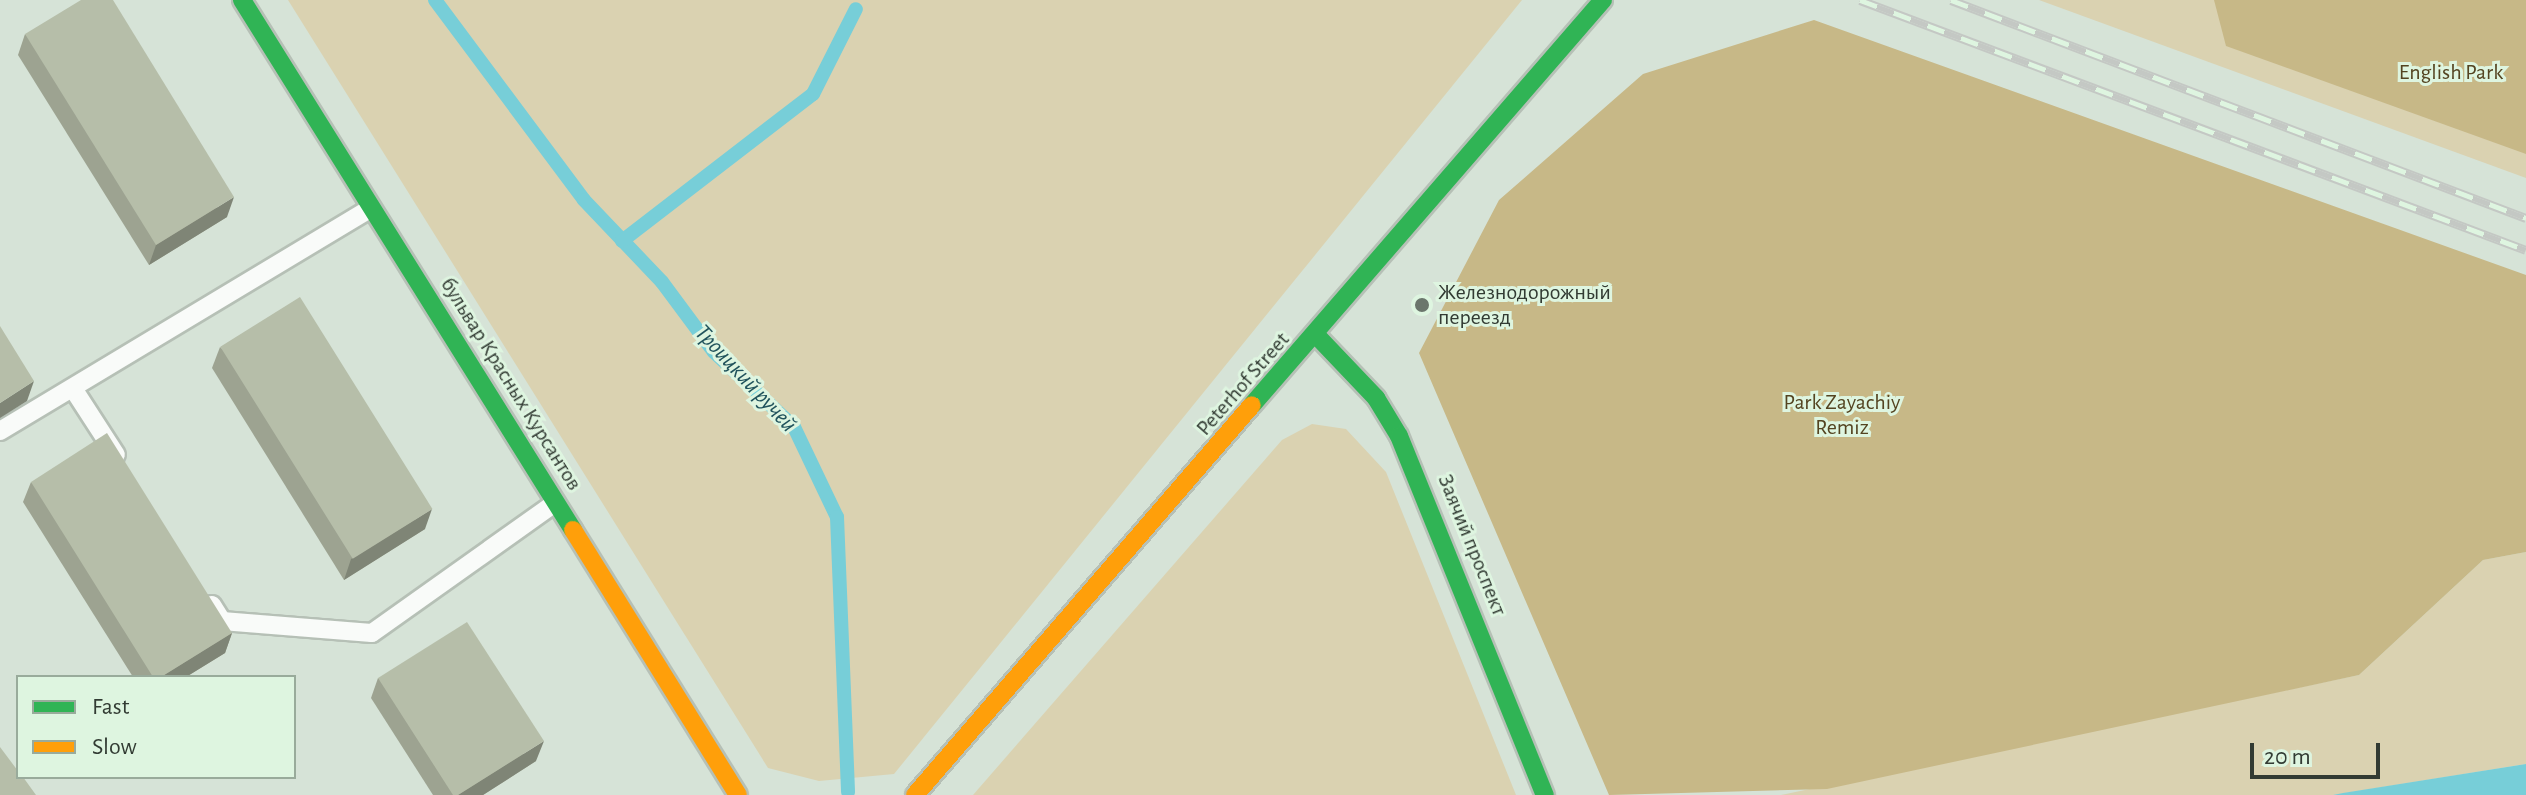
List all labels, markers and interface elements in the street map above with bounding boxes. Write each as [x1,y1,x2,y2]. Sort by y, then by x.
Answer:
park label: English Park [2399,60,2503,86]
street label: бульвар Красных Курсантов [435,273,587,495]
place label: Железнодорожный переезд [1438,279,1611,330]
marker: Железнодорожный переезд [1413,296,1431,314]
water label: Троицкий ручей [688,319,802,439]
street label: Peterhof Street [1191,327,1295,441]
park label: Park Zayachiy Remiz [1784,389,1900,440]
street label: Заячий проспект [1432,471,1512,619]
legend [16,675,296,779]
text: Fast [92,695,129,719]
scale bar [2254,727,2384,777]
text: Slow [92,735,137,759]
text: 20 m [2264,745,2311,769]

